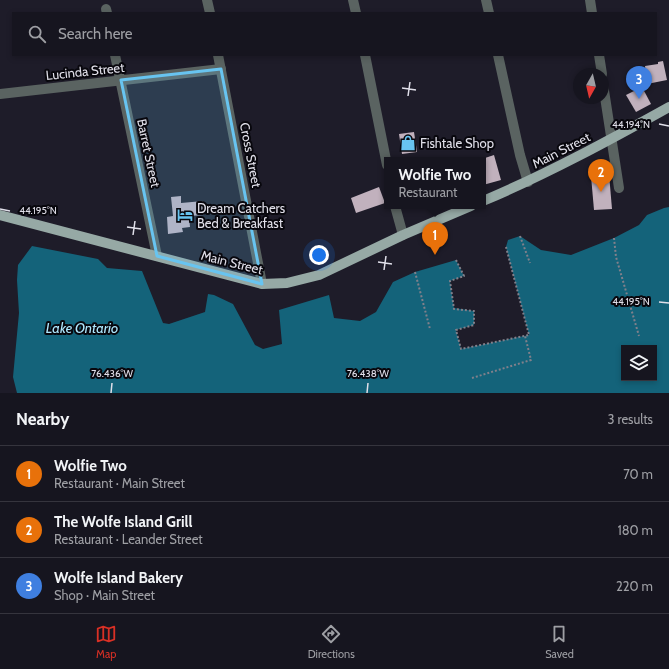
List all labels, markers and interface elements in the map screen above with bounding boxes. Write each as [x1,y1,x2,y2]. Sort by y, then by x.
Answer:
search box [12,12,657,56]
icon: search [26,23,48,45]
text: Search here [58,25,133,43]
street label: Lucinda Street [45,59,126,83]
pin: 3 [626,66,652,99]
north arrow [573,68,609,104]
street label: Barret Street [134,117,164,189]
text: 44.194°N [612,118,650,131]
street label: Cross Street [237,121,265,190]
street label: Main Street [529,128,593,171]
shop icon: Fishtale Shop [399,134,417,152]
place label: Fishtale Shop [420,135,494,151]
popup [384,157,486,209]
pin: 2 [588,159,614,192]
text: Wolfie Two [399,166,471,184]
text: Restaurant [399,184,457,200]
place label: Dream Catchers Bed & Breakfast [197,200,286,231]
text: 44.195°N [19,204,57,217]
hotel icon: Dream Catchers Bed & Breakfast [176,206,194,224]
pin: 1 [422,222,448,255]
your location [309,245,329,265]
street label: Main Street [199,247,265,278]
text: 44.195°N [612,295,650,308]
water label: Lake Ontario [46,319,118,337]
map controls [621,345,657,381]
button: layers [621,345,657,381]
text: 76.436°W [91,367,133,380]
text: 76.438°W [347,367,390,380]
text: Nearby [16,409,69,429]
text: 3 results [607,411,653,427]
text: Wolfie Two [54,457,127,475]
text: 1 [27,466,31,482]
text: 70 m [623,466,653,482]
text: Restaurant · Main Street [54,475,185,491]
text: The Wolfe Island Grill [54,513,192,531]
text: 2 [26,522,32,538]
text: 180 m [617,522,653,538]
text: Restaurant · Leander Street [54,531,203,547]
text: Wolfe Island Bakery [54,569,183,587]
text: 3 [25,578,33,594]
text: 220 m [616,578,653,594]
text: Shop · Main Street [54,587,155,603]
tab: Map [95,623,117,661]
tab: Directions [308,623,355,661]
tab: Saved [545,623,574,661]

